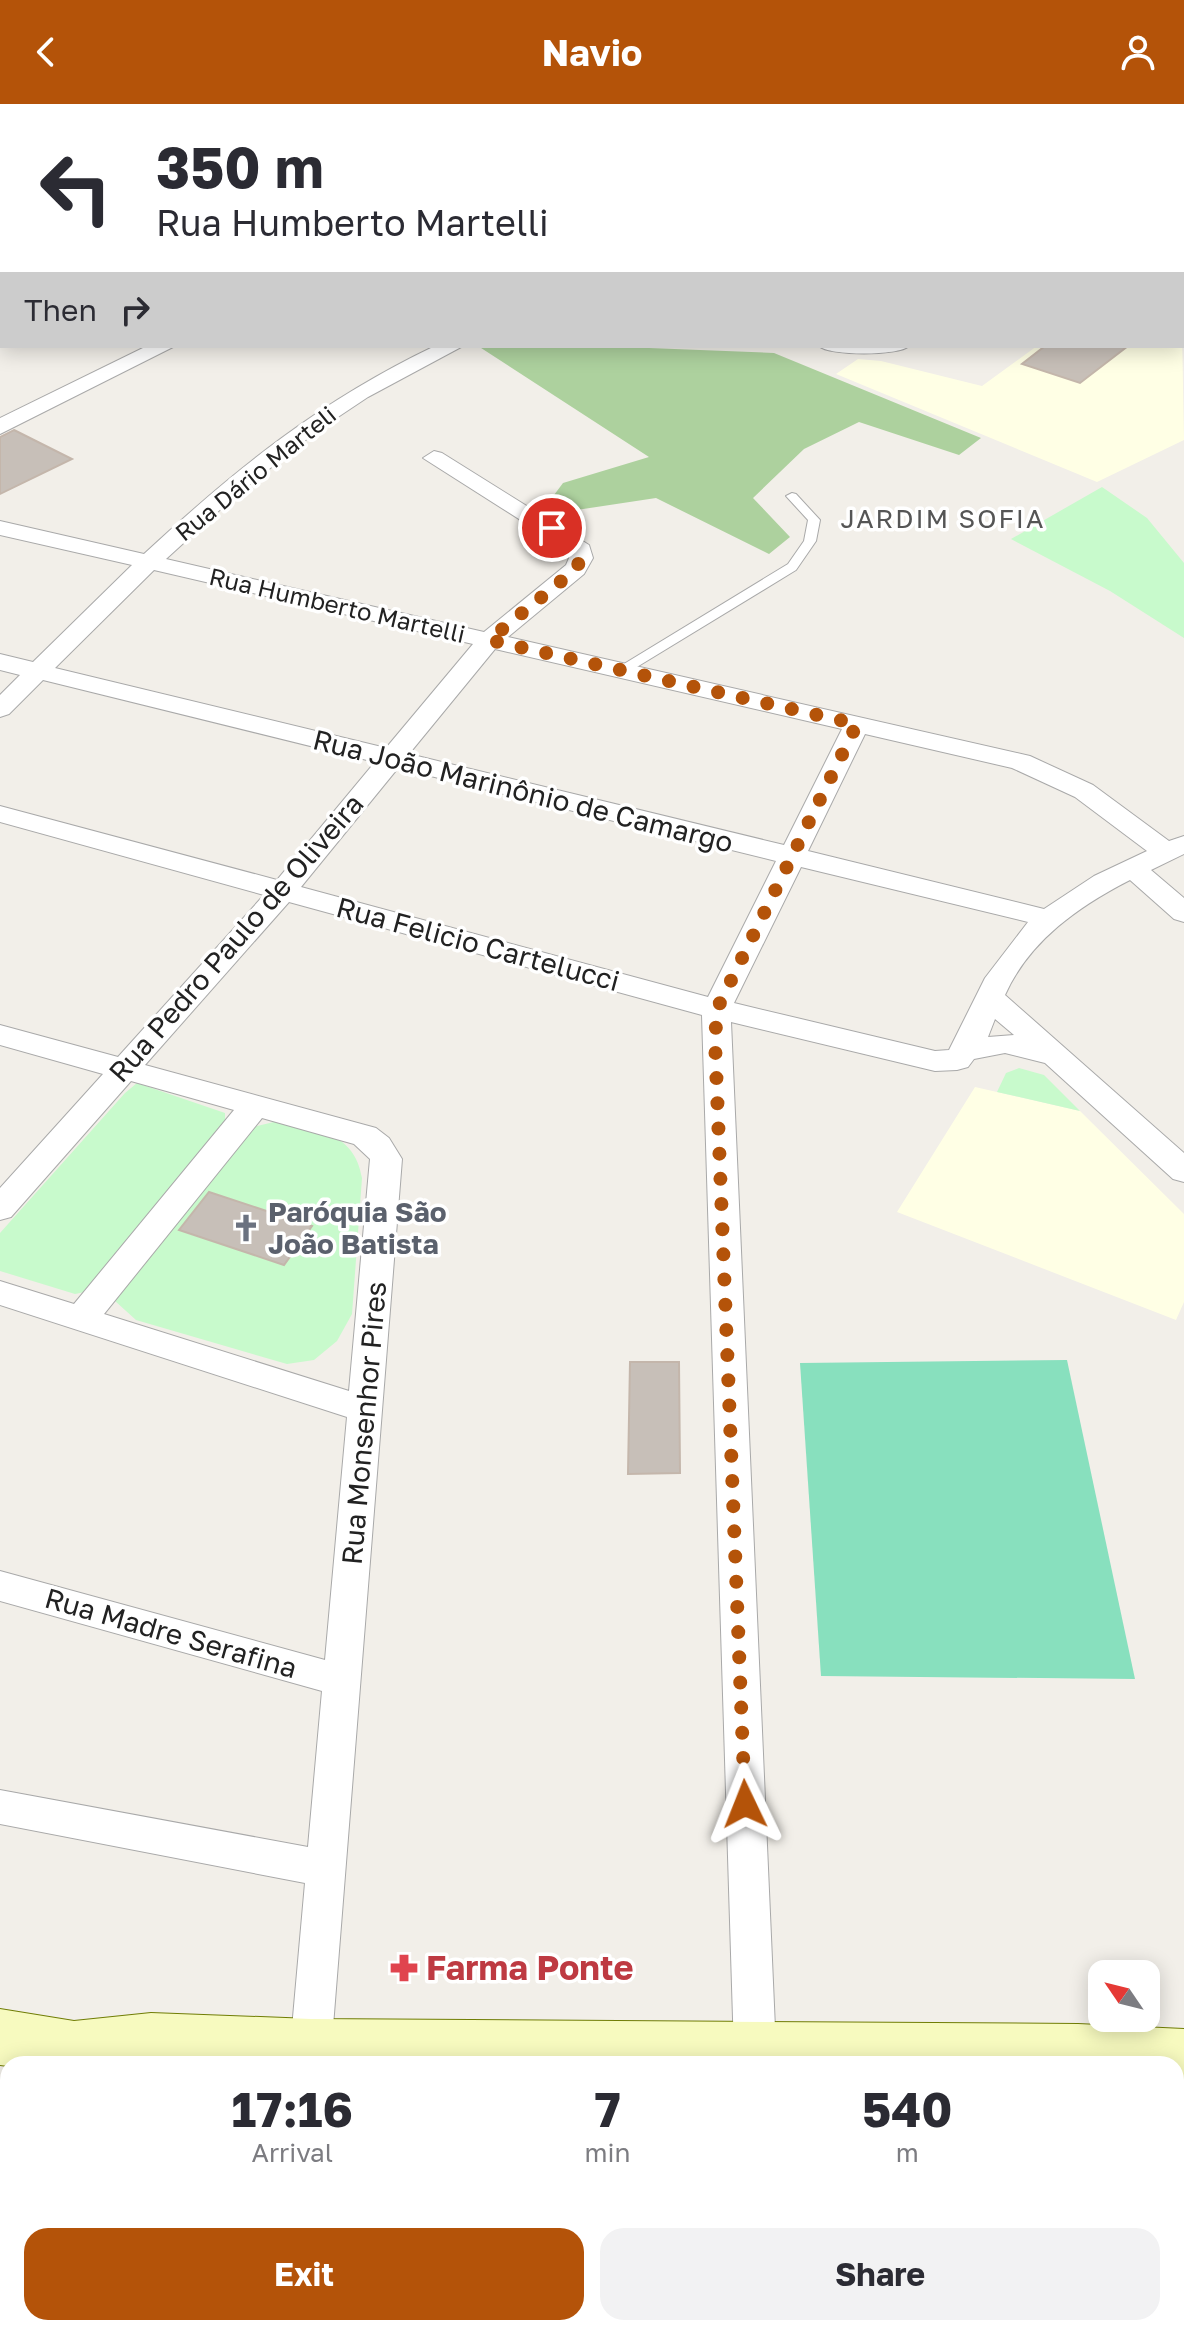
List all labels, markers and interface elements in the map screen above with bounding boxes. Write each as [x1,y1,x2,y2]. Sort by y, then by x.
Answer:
icon: back [24,30,68,74]
icon: person [1116,30,1160,74]
text: Navio [542,31,642,74]
text: 350 m [156,133,324,200]
icon: left [24,136,128,240]
text: Rua Humberto Martelli [156,201,549,244]
icon: right [113,288,157,332]
text: Then [24,292,97,328]
street label: Rua Dário Marteli [169,399,341,546]
pin [518,494,586,562]
district label: JARDIM SOFIA [841,503,1045,534]
icon: arrive [530,506,574,550]
street label: Rua Humberto Martelli [207,561,468,648]
street label: Rua João Marinônio de Camargo [310,722,737,859]
street label: Rua Pedro Paulo de Oliveira [102,787,370,1088]
street label: Rua Felicio Cartelucci [333,890,623,997]
place label: Paróquia São João Batista [268,1195,446,1260]
church icon: Paróquia São João Batista [231,1213,261,1243]
street label: Rua Monsenhor Pires [335,1280,392,1566]
street label: Rua Madre Serafina [41,1581,301,1684]
position arrow [703,1762,787,1846]
place label: Farma Ponte [426,1947,634,1987]
pharmacy icon: Farma Ponte [389,1953,419,1983]
north arrow [1088,1960,1160,2032]
map controls [1088,1960,1160,2032]
text: 17:16 [232,2080,353,2138]
text: 7 [594,2080,621,2138]
text: 540 [862,2080,952,2138]
text: Arrival [252,2137,333,2168]
text: min [584,2137,630,2168]
text: m [896,2137,919,2168]
button: Exit [24,2228,584,2320]
button: Share [600,2228,1160,2320]

